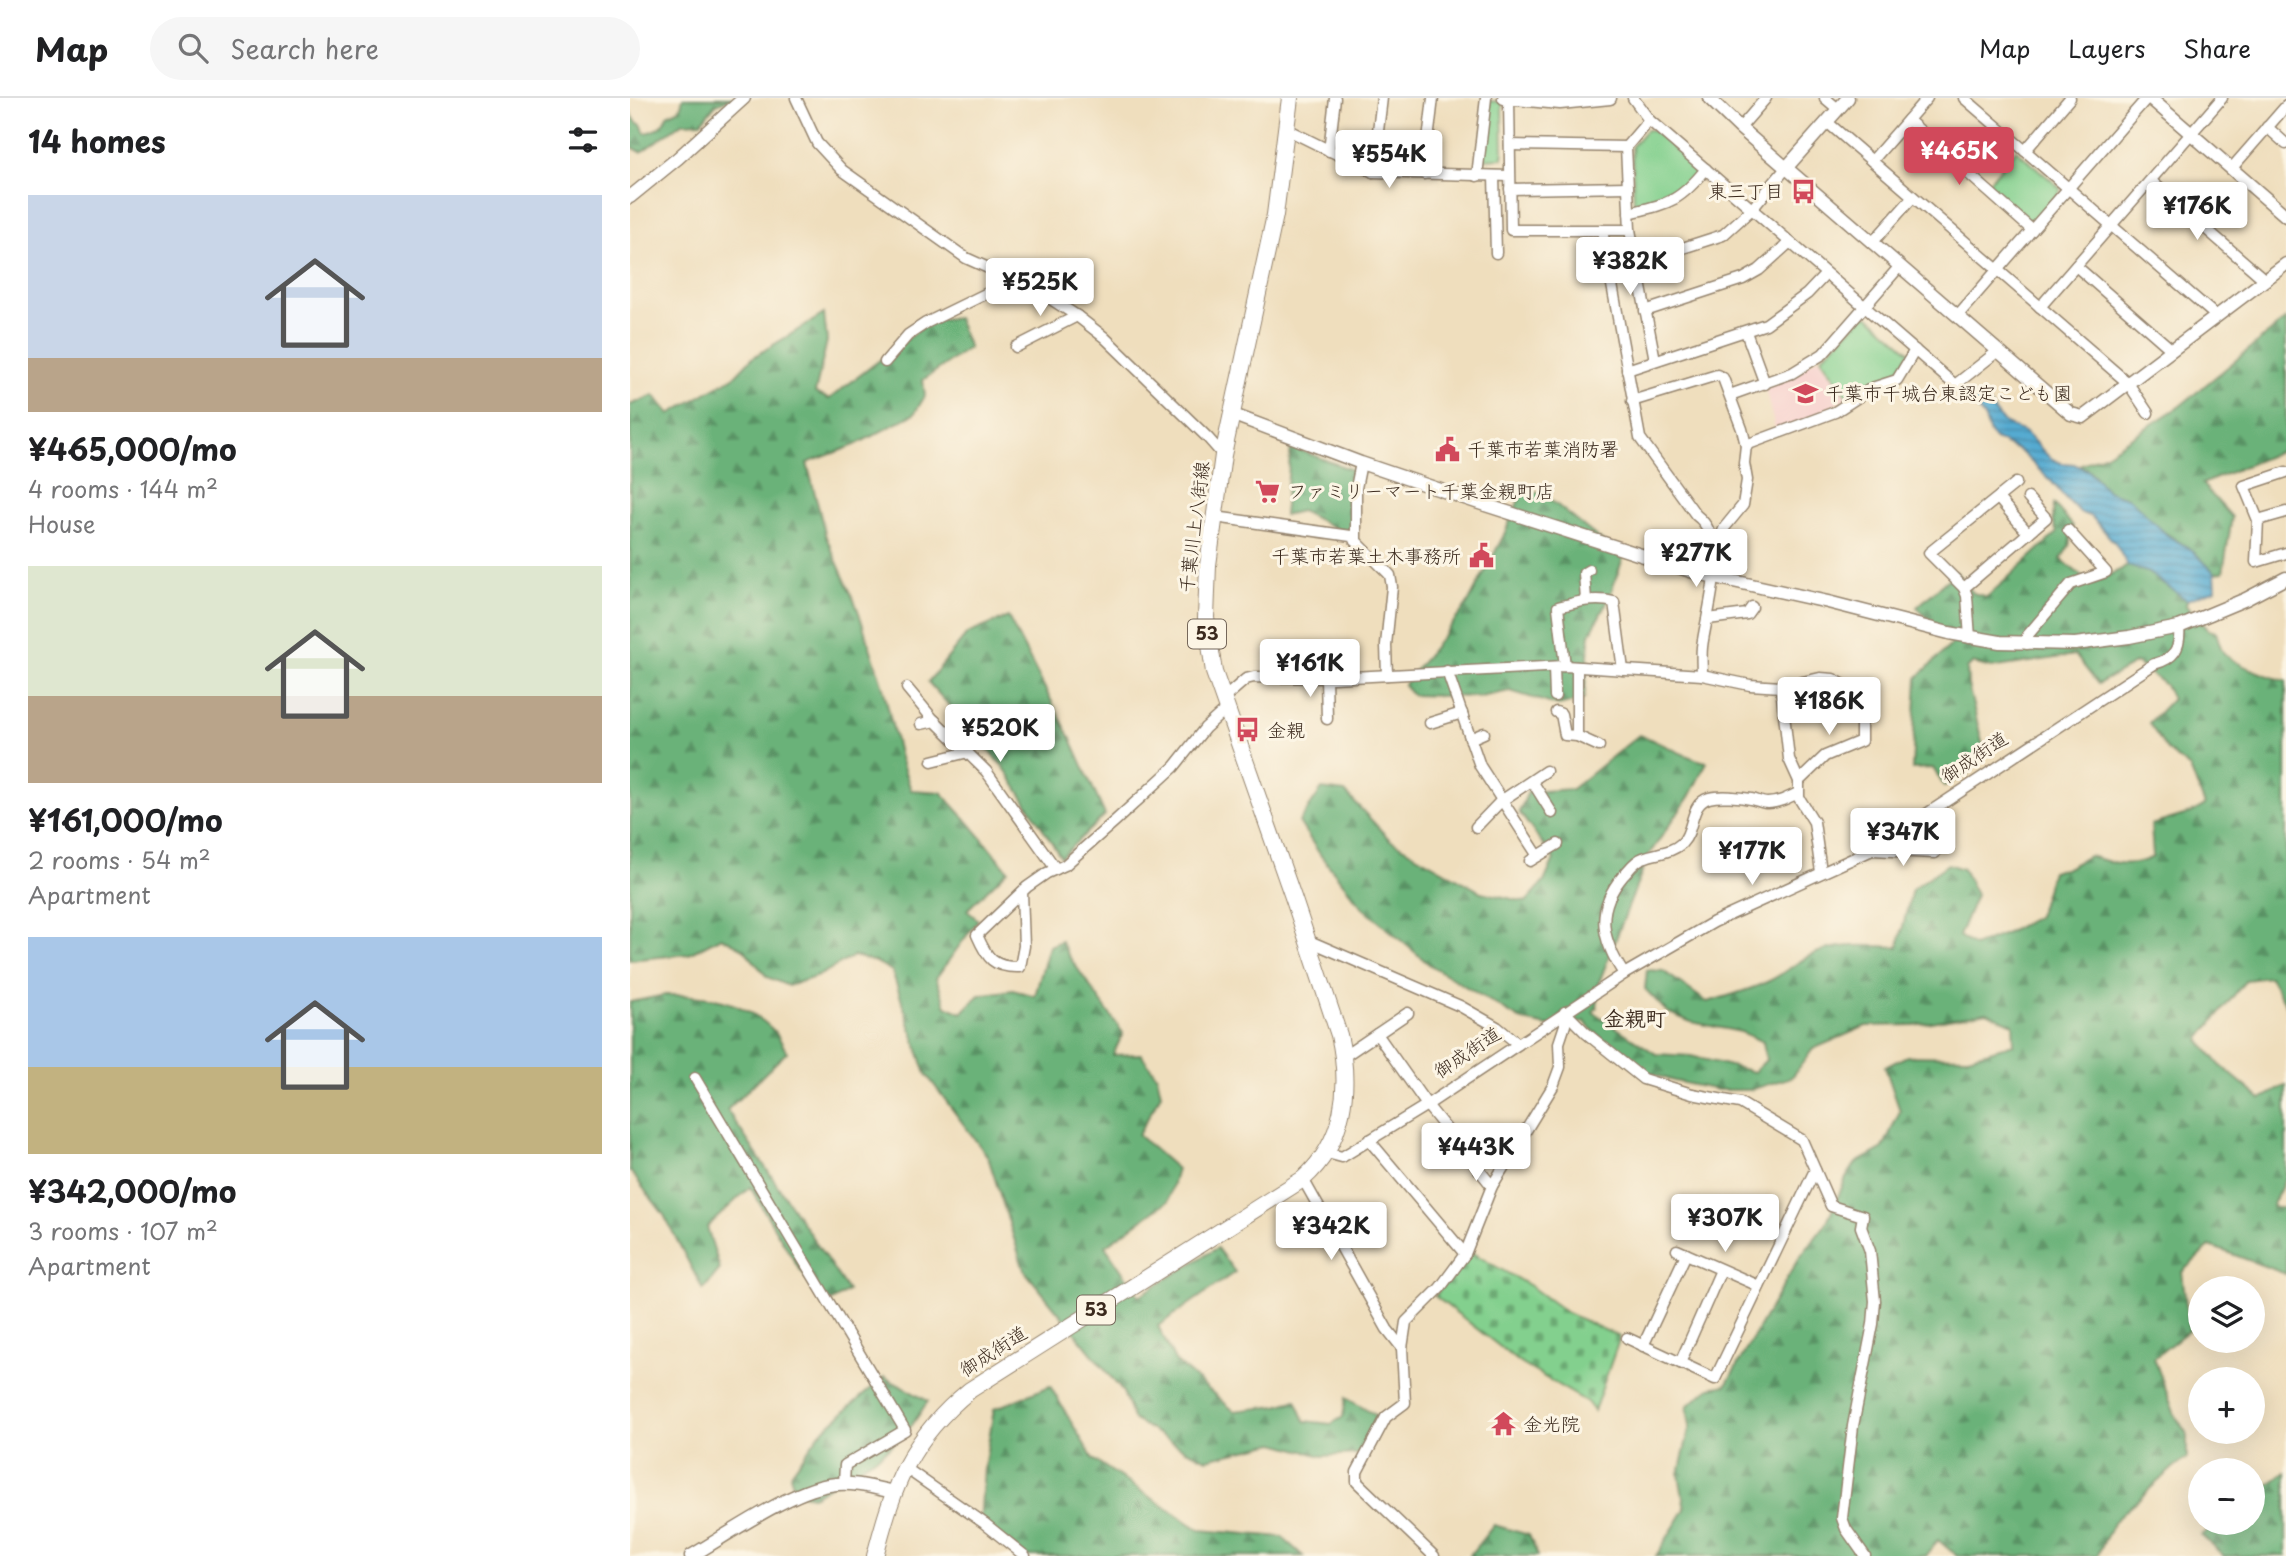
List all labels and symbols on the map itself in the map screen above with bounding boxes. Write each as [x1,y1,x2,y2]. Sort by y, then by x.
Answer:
pin: ¥465K [1910,127,2008,187]
pin: ¥554K [1340,130,1438,190]
place label: 東三丁目 [1708,176,1784,204]
bus stop icon: 東三丁目 [1790,177,1818,205]
pin: ¥176K [2148,183,2246,242]
pin: ¥382K [1581,238,1679,297]
pin: ¥525K [991,258,1089,318]
place label: 千葉市千城台東認定こども園 [1825,378,2072,406]
school or university icon: 千葉市千城台東認定こども園 [1791,379,1819,407]
place label: 千葉市若葉消防署 [1467,434,1619,462]
public building icon: 千葉市若葉消防署 [1433,435,1461,463]
street label: 千葉川上八街線 [1171,459,1215,595]
place label: ファミリーマート千葉金親町店 [1288,476,1554,504]
supermarket icon: ファミリーマート千葉金親町店 [1254,477,1282,505]
pin: ¥277K [1647,530,1745,589]
place label: 千葉市若葉土木事務所 [1271,541,1461,569]
public building icon: 千葉市若葉土木事務所 [1467,542,1495,570]
road number: 53 [1188,620,1226,648]
pin: ¥161K [1261,640,1359,699]
pin: ¥186K [1780,678,1878,737]
pin: ¥520K [951,704,1049,764]
place label: 金親 [1267,715,1305,743]
bus stop icon: 金親 [1233,716,1261,744]
street label: 御成街道 [1934,723,2013,789]
pin: ¥347K [1854,808,1952,868]
pin: ¥177K [1703,828,1801,887]
district label: 金親町 [1604,1001,1667,1033]
street label: 御成街道 [1427,1018,1506,1084]
pin: ¥443K [1427,1124,1525,1183]
pin: ¥307K [1676,1194,1774,1254]
pin: ¥342K [1282,1202,1380,1262]
road number: 53 [1077,1296,1115,1324]
street label: 御成街道 [953,1318,1032,1383]
place label: 金光院 [1523,1409,1580,1437]
temple icon: 金光院 [1489,1410,1517,1438]

